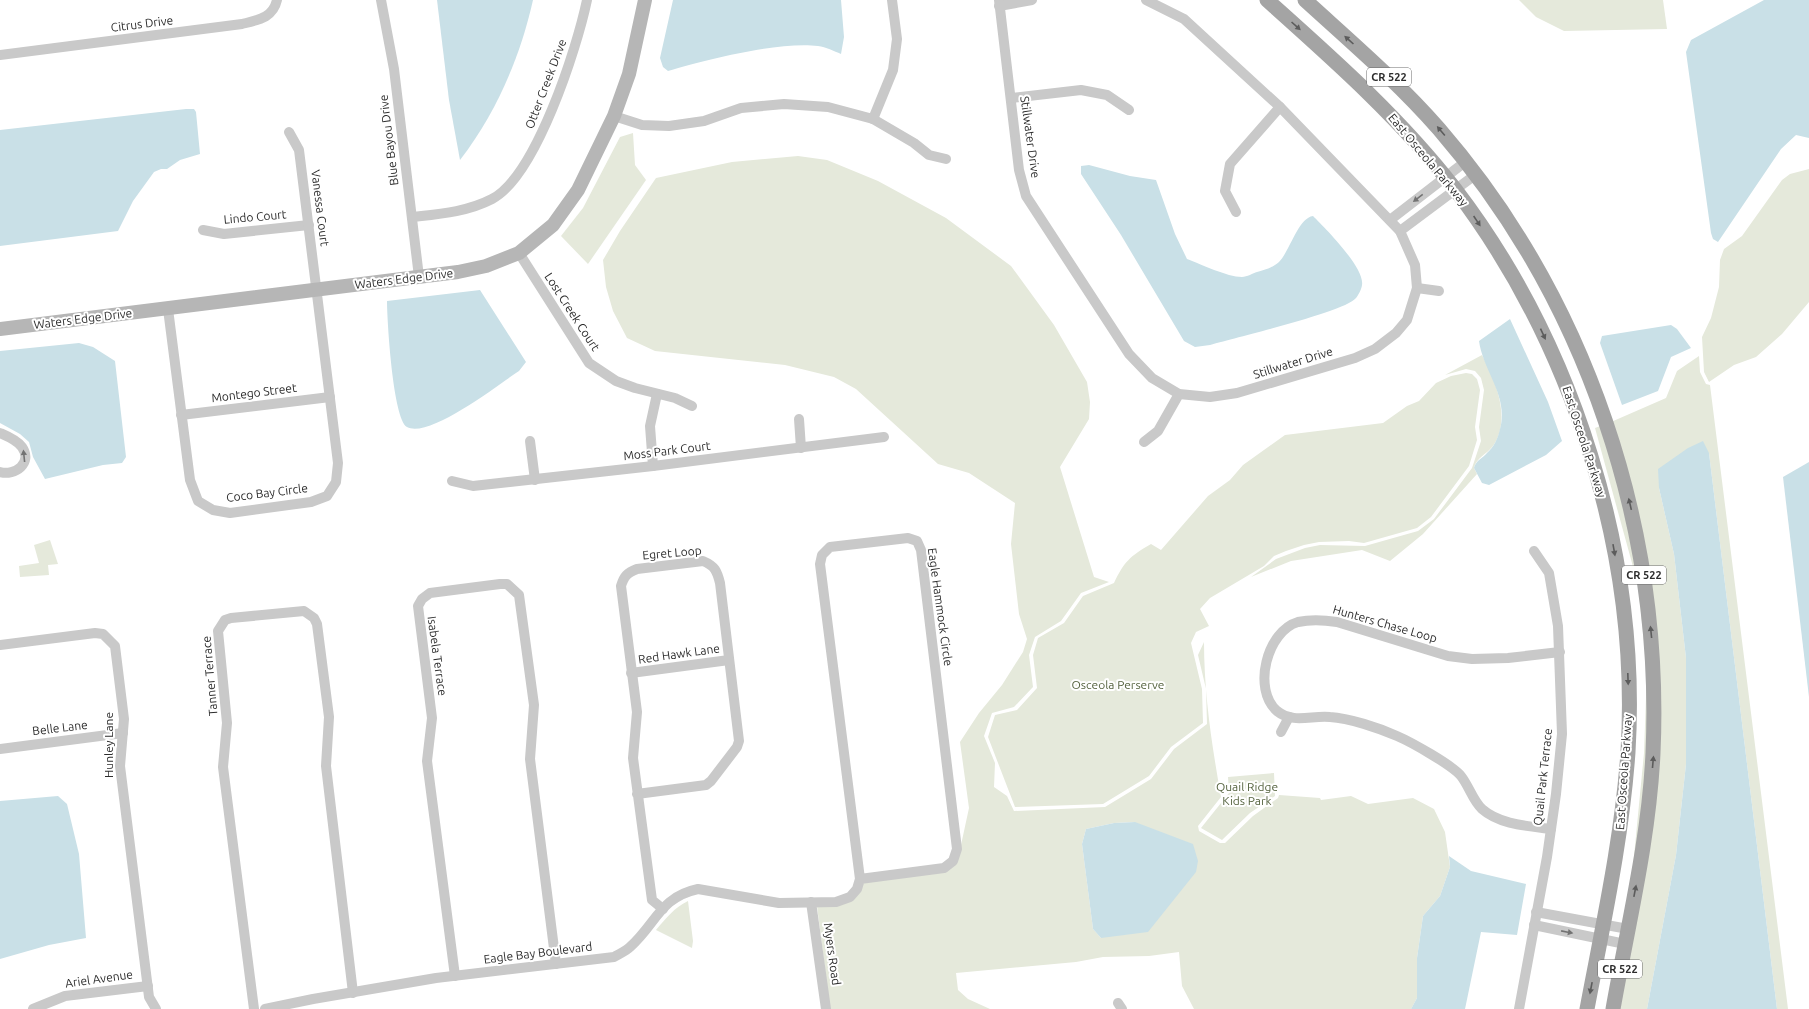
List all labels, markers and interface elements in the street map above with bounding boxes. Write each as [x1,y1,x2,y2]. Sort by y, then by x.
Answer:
street label: Citrus Drive [110,13,174,34]
one-way arrow [1291,21,1301,31]
one-way arrow [1344,35,1354,44]
street label: Otter Creek Drive [522,37,569,130]
road number: CR 522 [1367,68,1411,86]
street label: Blue Bayou Drive [376,94,401,186]
street label: Stillwater Drive [1018,95,1043,179]
street label: East Osceola Parkway [1386,111,1471,209]
one-way arrow [1436,126,1445,137]
street label: Vanessa Court [309,169,332,247]
one-way arrow [1412,194,1423,203]
street label: Lindo Court [223,207,287,226]
one-way arrow [1474,216,1481,227]
street label: Waters Edge Drive [354,266,454,291]
street label: Lost Creek Court [542,270,603,353]
street label: Waters Edge Drive [33,306,133,331]
one-way arrow [1540,328,1546,339]
street label: Stillwater Drive [1251,344,1334,381]
street label: Montego Street [211,381,298,404]
street label: East Osceola Parkway [1560,384,1609,499]
street label: Moss Park Court [623,439,712,462]
one-way arrow [21,450,27,462]
street label: Coco Bay Circle [225,481,308,504]
one-way arrow [1626,498,1632,510]
street label: Egret Loop [642,543,702,562]
one-way arrow [1611,543,1617,556]
street label: Eagle Hammock Circle [926,547,955,667]
road number: CR 522 [1622,566,1666,584]
street label: Hunters Chase Loop [1331,602,1439,645]
street label: Isabela Terrace [425,615,450,697]
one-way arrow [1647,626,1654,638]
street label: Tanner Terrace [200,636,219,717]
street label: Red Hawk Lane [637,641,721,666]
one-way arrow [1624,673,1631,685]
park label: Osceola Perserve [1071,678,1165,691]
street label: Hunley Lane [102,712,115,778]
street label: East Osceola Parkway [1613,713,1634,831]
street label: Belle Lane [32,718,88,737]
street label: Quail Park Terrace [1531,728,1554,826]
one-way arrow [1649,756,1656,768]
park label: Quail Ridge Kids Park [1216,780,1278,807]
one-way arrow [1633,885,1639,897]
street label: Myers Road [822,922,843,986]
one-way arrow [1561,929,1573,935]
street label: Eagle Bay Boulevard [483,939,593,966]
road number: CR 522 [1598,960,1642,978]
street label: Ariel Avenue [64,967,134,990]
one-way arrow [1587,981,1593,994]

